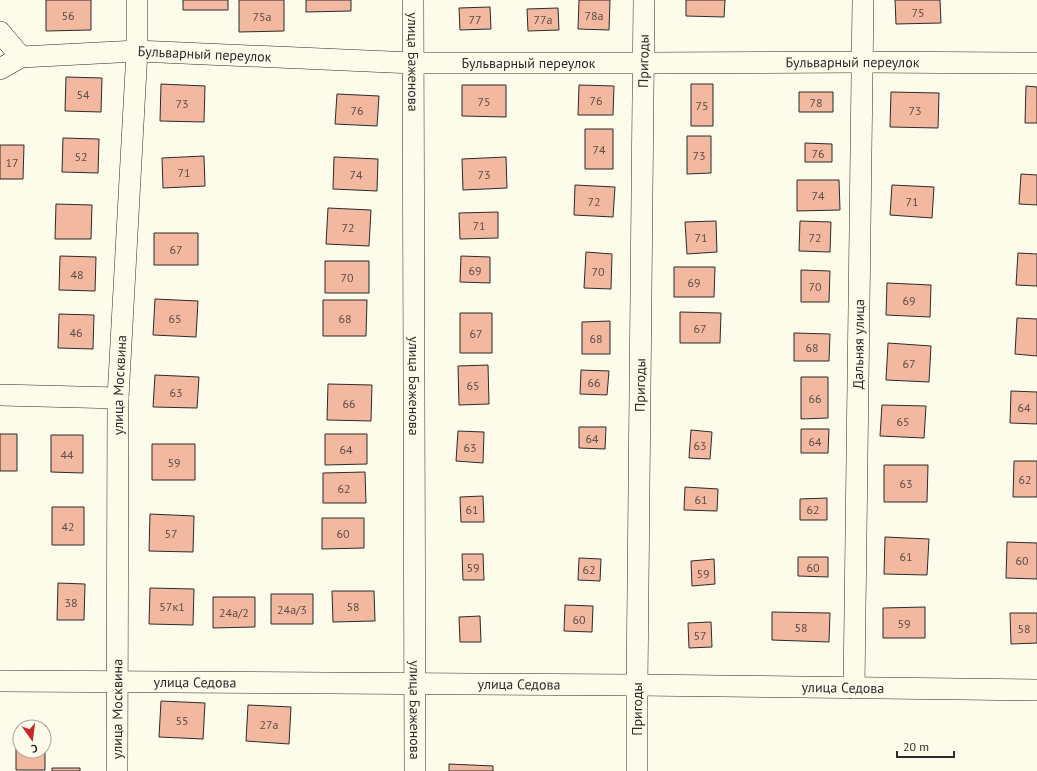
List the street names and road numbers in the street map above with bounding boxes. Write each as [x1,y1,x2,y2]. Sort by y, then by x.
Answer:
street label: улица Баженова [404,12,422,112]
street label: Пригоды [634,34,653,88]
street label: Бульварный переулок [137,42,272,66]
street label: Бульварный переулок [785,53,920,71]
street label: Бульварный переулок [461,54,596,72]
street label: Дальняя улица [849,299,868,389]
street label: улица Москвина [109,334,130,435]
street label: улица Баженова [405,336,423,436]
street label: Пригоды [631,358,649,412]
street label: улица Москвина [108,659,126,759]
street label: улица Баженова [406,660,424,760]
street label: улица Седова [154,673,236,691]
street label: улица Седова [478,675,560,694]
street label: улица Седова [801,678,885,697]
street label: Пригоды [628,682,646,736]

